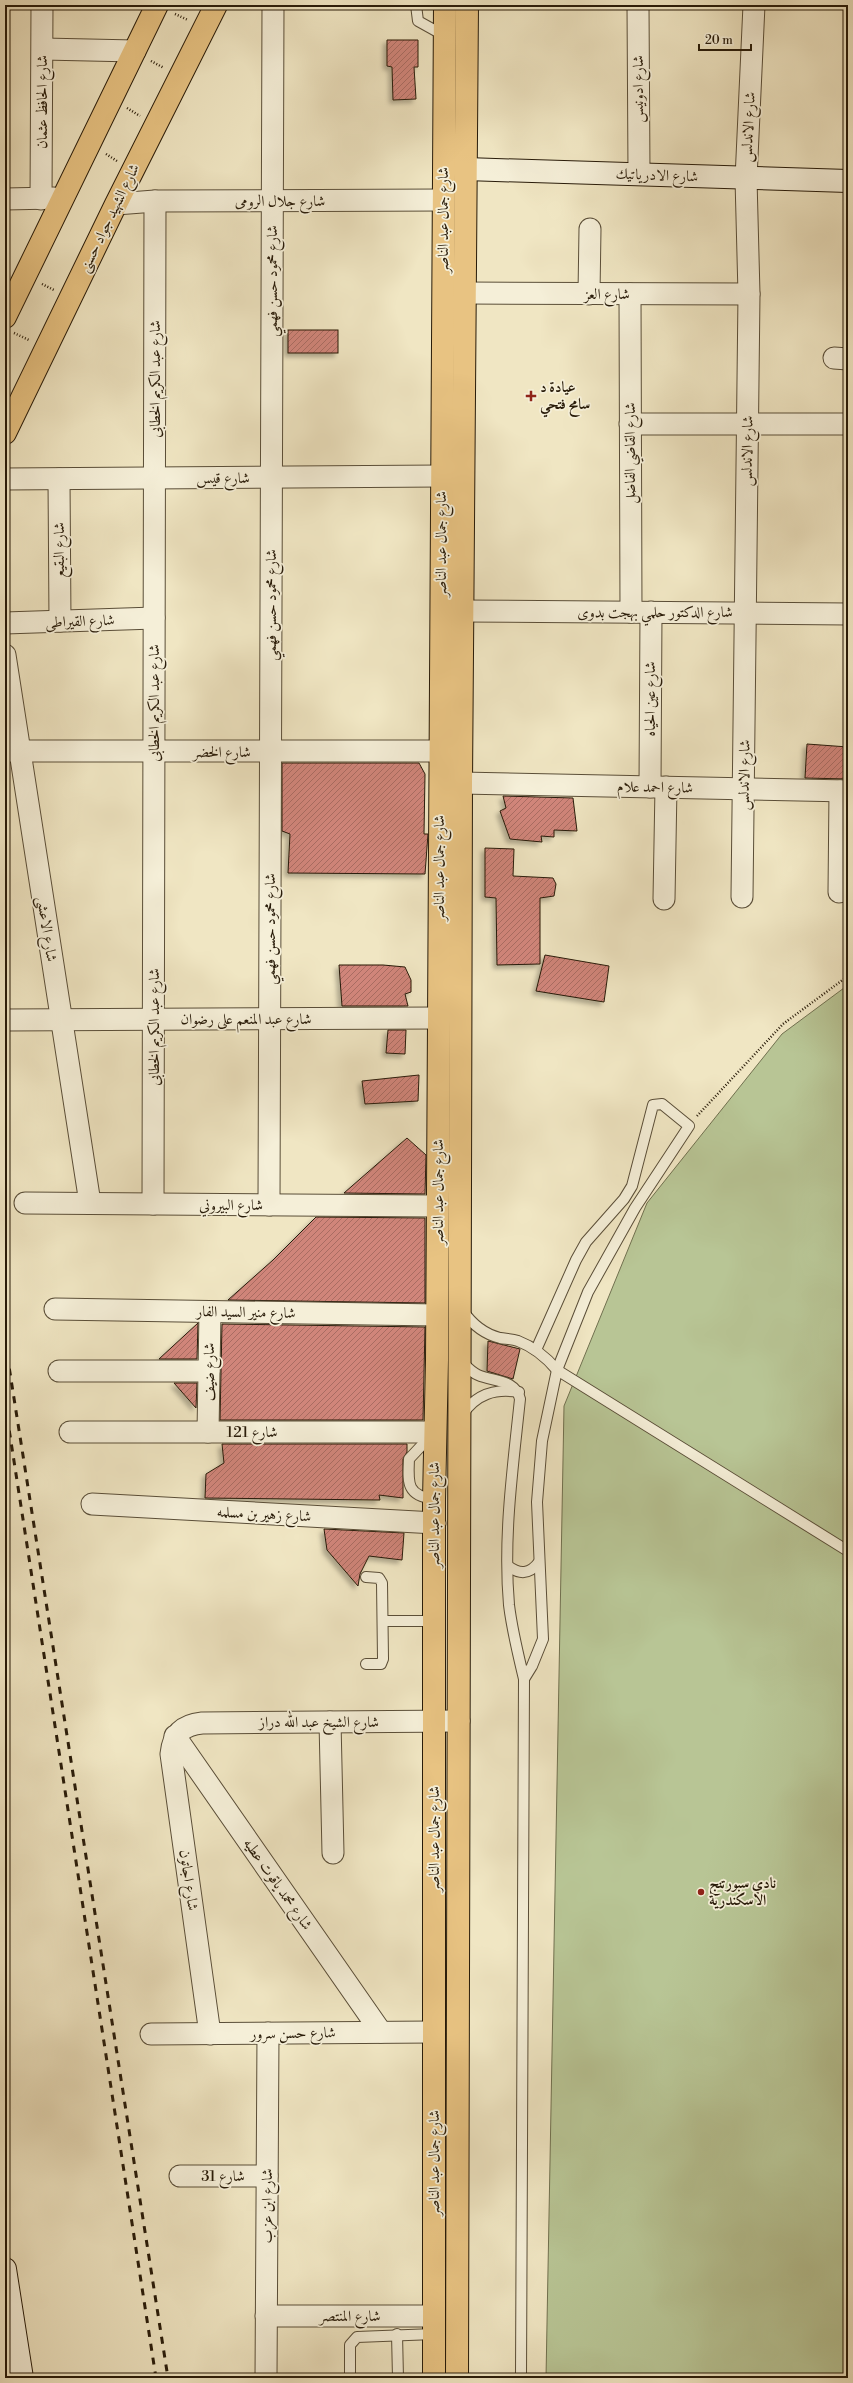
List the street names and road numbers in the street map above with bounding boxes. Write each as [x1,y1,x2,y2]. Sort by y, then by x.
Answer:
street label: شارع الحافظ عثمان [33,55,55,149]
street label: شارع ادونيس [629,55,651,123]
street label: شارع الاندلس [737,91,763,163]
street label: شارع الشهيد جواد حسنى [75,161,147,277]
street label: شارع الادرياتيك [615,165,699,189]
street label: شارع جمال عبد الناصر [434,167,456,275]
street label: شارع جلال الرومى [235,192,325,214]
street label: شارع محمود حسن فهمي [263,225,286,337]
street label: شارع العز [582,285,630,307]
street label: شارع عبد الكريم الخطابى [146,320,168,438]
street label: شارع القاضي الفاضل [621,402,644,504]
street label: شارع الاندلس [737,416,761,487]
street label: شارع قيس [196,469,250,491]
street label: شارع جمال عبد الناصر [432,491,454,599]
street label: شارع البقيع [50,522,73,578]
street label: شارع محمود حسن فهمي [262,549,285,661]
street label: شارع الدكتور حلمي بهجت بدوى [577,603,733,626]
street label: شارع القيراطى [45,611,115,635]
street label: شارع عبد الكريم الخطابى [145,644,167,762]
street label: شارع عين الحياه [641,662,663,736]
street label: شارع الاندلس [734,740,758,811]
street label: شارع الخضر [191,743,251,765]
street label: شارع احمد علام [617,777,693,801]
street label: شارع جمال عبد الناصر [430,815,452,923]
street label: شارع محمود حسن فهمي [261,873,284,985]
street label: شارع الاعشى [29,895,61,964]
street label: شارع عبد الكريم الخطابى [145,968,167,1086]
street label: شارع عبد المنعم على رضوان [180,1010,312,1033]
street label: شارع جمال عبد الناصر [429,1139,451,1247]
street label: شارع البيروني [199,1196,263,1218]
street label: شارع منير السيد الفار [194,1302,296,1326]
street label: شارع ضيف [200,1343,222,1401]
street label: شارع 121 [226,1423,278,1445]
street label: شارع جمال عبد الناصر [425,1462,447,1570]
street label: شارع زهير بن مسلمه [216,1503,312,1529]
street label: شارع الشيخ عبد الله دراز [257,1710,379,1736]
street label: شارع جمال عبد الناصر [425,1786,447,1894]
street label: شارع محمد ياقوت عطيه [236,1835,316,1936]
street label: شارع اجاتون [172,1848,202,1912]
street label: شارع حسن سرور [248,2023,336,2047]
street label: شارع جمال عبد الناصر [425,2110,447,2218]
street label: شارع 31 [201,2167,245,2189]
street label: شارع ابن عزب [258,2169,280,2243]
street label: شارع المنتصر [318,2307,380,2329]

